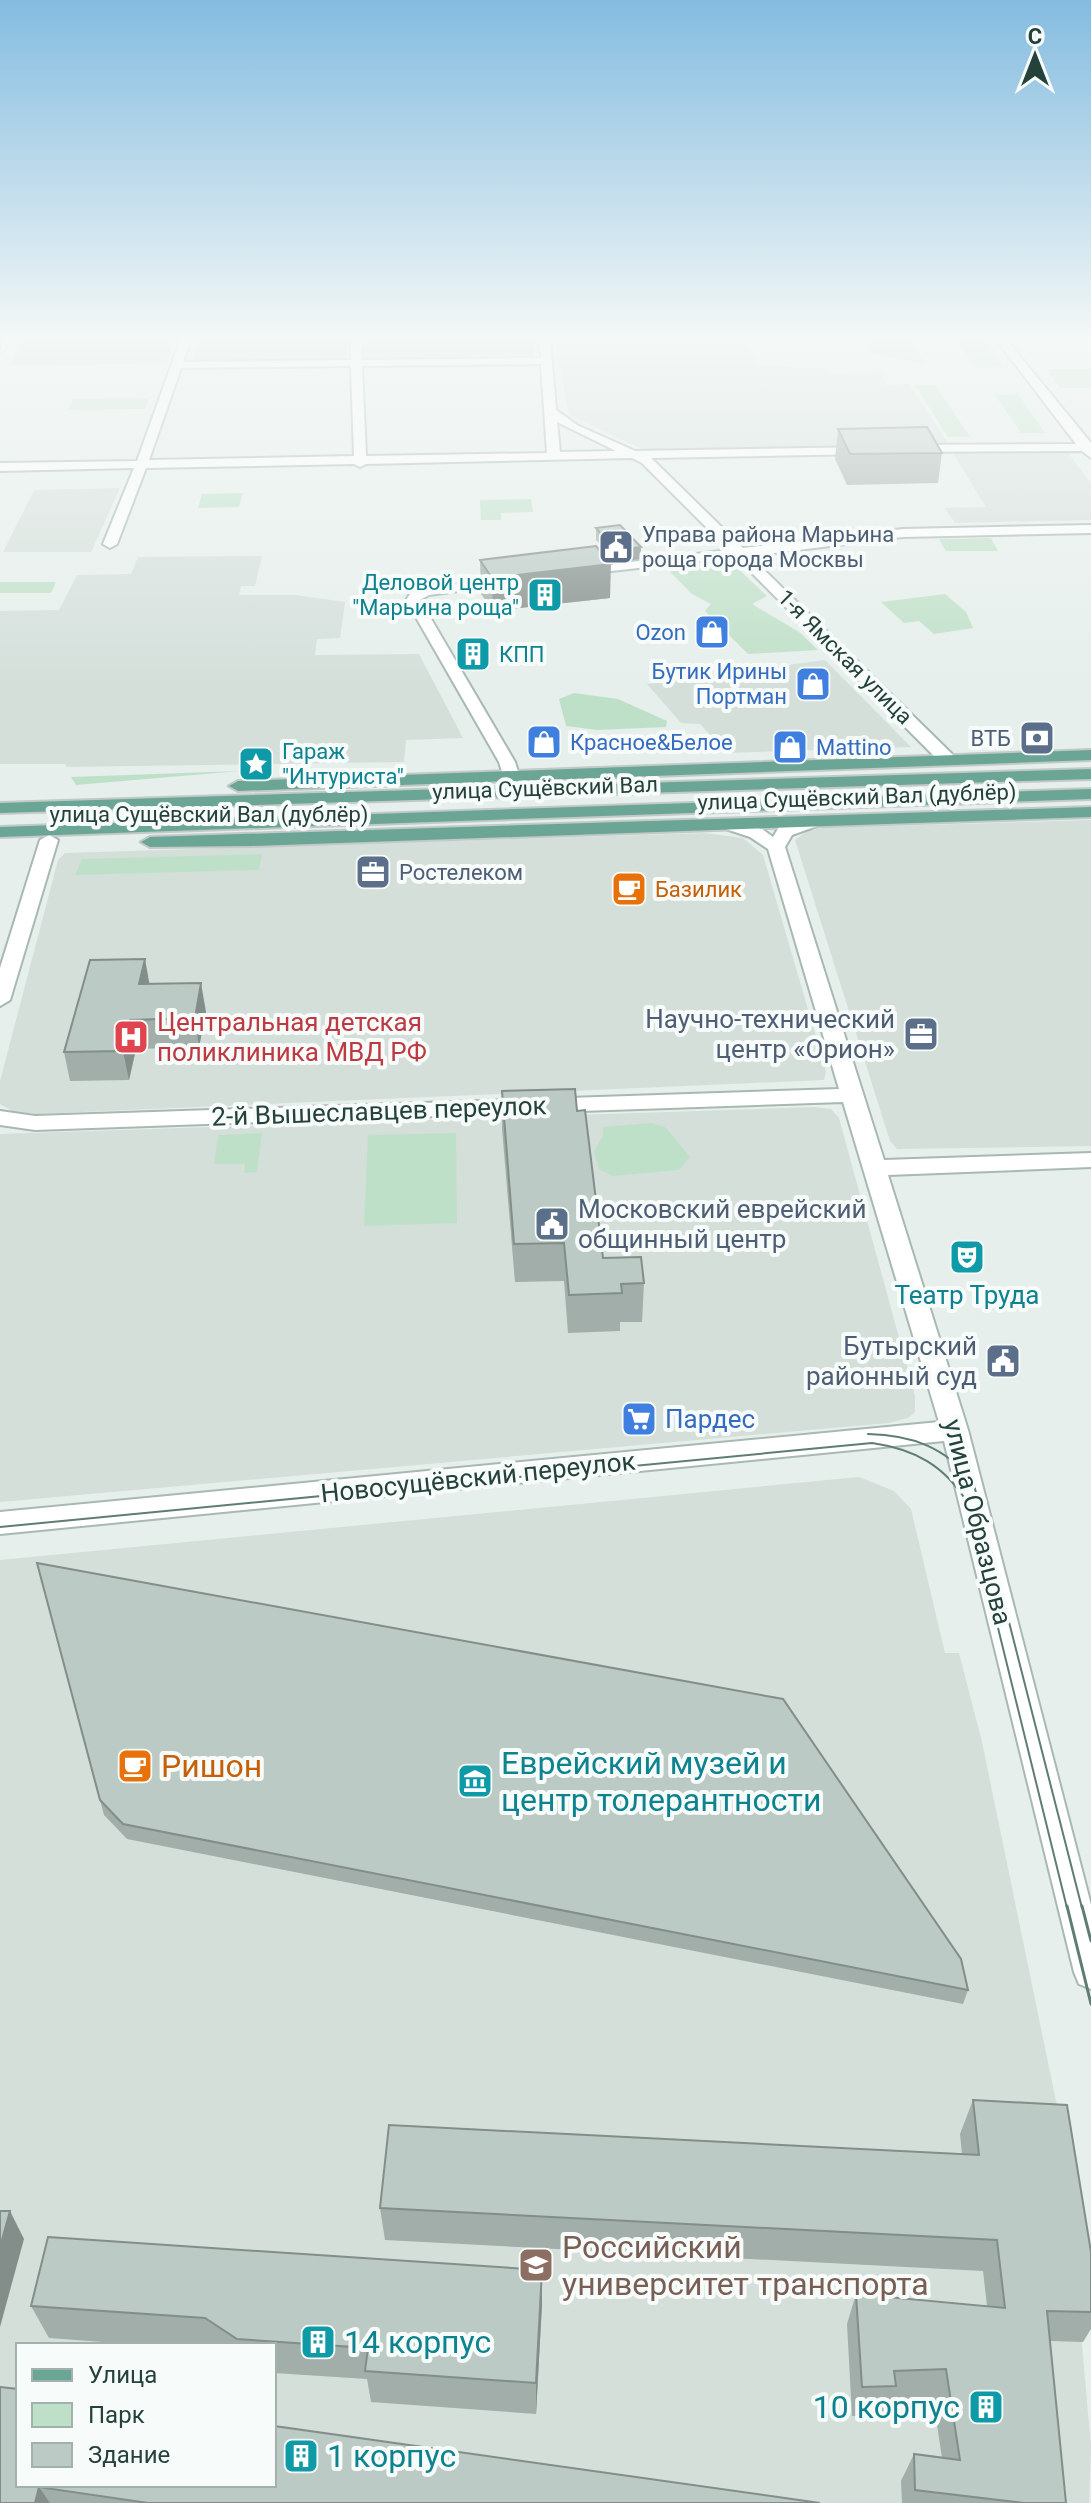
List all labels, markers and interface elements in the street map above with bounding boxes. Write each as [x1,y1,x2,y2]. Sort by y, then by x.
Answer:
north arrow [995,16,1075,96]
text: С [1028,24,1042,49]
place label: Управа района Марьина роща города Москвы [642,522,894,572]
public building icon: Управа района Марьина роща города Москвы [597,528,635,566]
place label: Деловой центр "Марьина роща" [352,570,519,620]
building icon: Деловой центр "Марьина роща" [526,576,564,614]
street label: 1-я Ямская улица [773,585,917,729]
shop icon: Ozon [693,613,731,651]
place label: Ozon [635,620,686,645]
building icon: КПП [454,635,492,673]
place label: КПП [499,642,545,667]
place label: Бутик Ирины Портман [652,659,787,709]
shop icon: Бутик Ирины Портман [794,665,832,703]
bank icon: ВТБ [1018,719,1056,757]
shop icon: Красное&Белое [525,723,563,761]
place label: ВТБ [971,726,1011,751]
shop icon: Mattino [771,728,809,766]
place label: Красное&Белое [570,730,733,755]
place label: Mattino [816,735,892,760]
place label: Гараж "Интуриста" [282,739,404,789]
place icon: Гараж "Интуриста" [237,745,275,783]
street label: улица Сущёвский Вал [432,772,658,804]
street label: улица Сущёвский Вал (дублёр) [697,779,1017,816]
street label: улица Сущёвский Вал (дублёр) [49,802,369,828]
office icon: Ростелеком [354,853,392,891]
place label: Ростелеком [399,860,523,885]
cafe icon: Базилик [610,870,648,908]
place label: Базилик [655,877,742,902]
place label: Научно-технический центр «Орион» [645,1004,895,1064]
place label: Центральная детская поликлиника МВД РФ [157,1007,427,1067]
office icon: Научно-технический центр «Орион» [902,1015,940,1053]
hospital icon: Центральная детская поликлиника МВД РФ [112,1018,150,1056]
street label: 2-й Вышеславцев переулок [211,1090,547,1132]
place label: Московский еврейский общинный центр [578,1194,866,1254]
public building icon: Московский еврейский общинный центр [533,1205,571,1243]
theatre icon: Театр Труда [948,1238,986,1276]
place label: Театр Труда [894,1280,1040,1310]
place label: Бутырский районный суд [806,1331,977,1391]
public building icon: Бутырский районный суд [984,1342,1022,1380]
supermarket icon: Пардес [620,1400,658,1438]
place label: Пардес [665,1404,755,1434]
street label: улица Образцова [938,1416,1018,1628]
street label: Новосущёвский переулок [319,1446,637,1508]
place label: Еврейский музей и центр толерантности [501,1744,821,1819]
cafe icon: Ришон [116,1747,154,1785]
place label: Ришон [161,1747,262,1785]
museum icon: Еврейский музей и центр толерантности [456,1762,494,1800]
place label: Российский университет транспорта [562,2228,929,2303]
school or university icon: Российский университет транспорта [517,2246,555,2284]
building icon: 14 корпус [299,2323,337,2361]
place label: 14 корпус [344,2323,491,2361]
legend [16,2343,276,2487]
text: Улица [88,2361,157,2389]
place label: 10 корпус [813,2388,960,2426]
building icon: 10 корпус [967,2388,1005,2426]
text: Парк [88,2401,145,2429]
building icon: 1 корпус [282,2437,320,2475]
place label: 1 корпус [327,2437,456,2475]
text: Здание [88,2441,170,2469]

